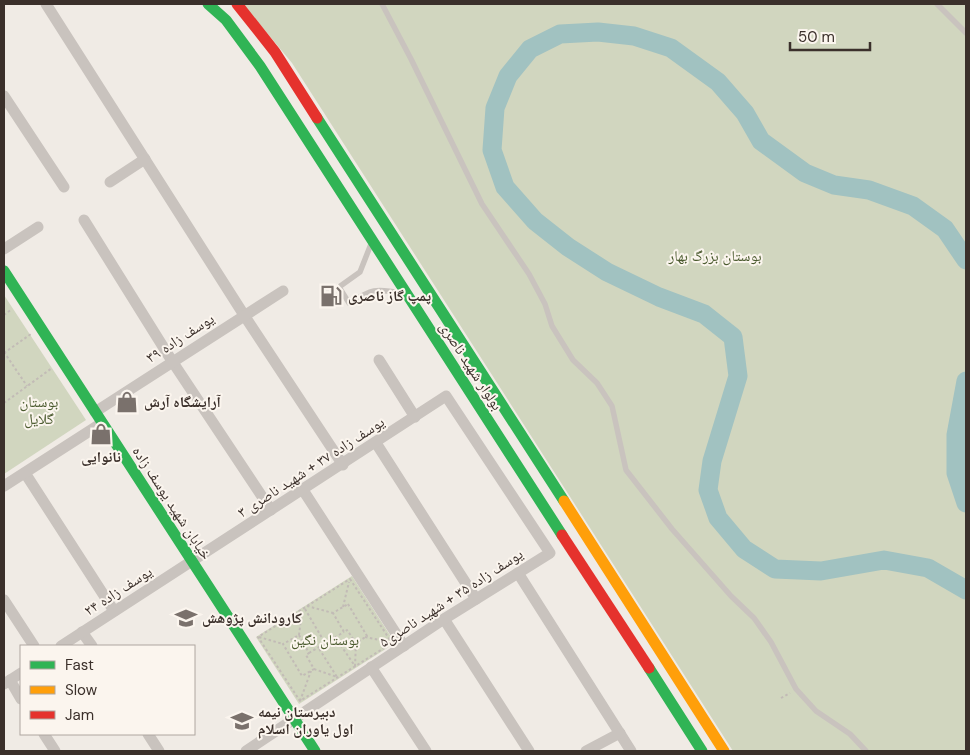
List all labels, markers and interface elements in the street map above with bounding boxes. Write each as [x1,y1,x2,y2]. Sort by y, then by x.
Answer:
scale bar [790,20,870,52]
text: 50 m [798,27,835,47]
park label: بوستان بزرگ بهار [667,246,762,266]
fuel station icon: پمپ گاز ناصری [318,283,344,309]
place label: پمپ گاز ناصری [348,286,431,306]
street label: یوسف زاده ۳۹ [142,308,218,367]
street label: بولوار شهید ناصری [435,318,507,414]
shop icon: آرایشگاه آرش [114,389,140,415]
park label: بوستان گلایل [19,392,59,429]
place label: آرایشگاه آرش [144,392,222,412]
street label: یوسف زاده ۳۷ + شهید ناصری ۳ [234,412,389,522]
shop icon: نانوایی [88,421,114,447]
street label: خیابان شهید یوسف زاده [128,442,216,564]
place label: نانوایی [81,447,121,467]
street label: یوسف زاده ۳۵ + شهید ناصری۵ [375,544,527,652]
street label: یوسف زاده ۲۴ [80,561,156,620]
school or university icon: کارودانش پژوهش [173,605,199,631]
place label: کارودانش پژوهش [202,608,302,628]
park label: بوستان نگین [291,630,359,650]
legend [20,645,195,735]
text: Fast [65,655,94,675]
text: Slow [65,680,98,700]
place label: دبیرستان نیمه اول یاوران اسلام [258,702,354,739]
text: Jam [65,705,94,725]
school or university icon: دبیرستان نیمه اول یاوران اسلام [229,708,255,734]

